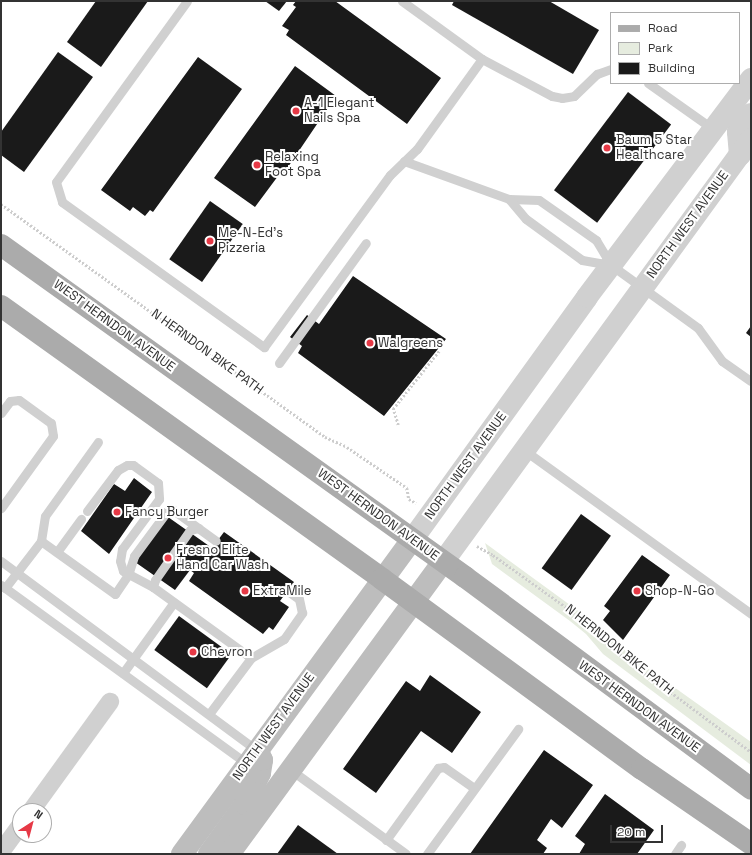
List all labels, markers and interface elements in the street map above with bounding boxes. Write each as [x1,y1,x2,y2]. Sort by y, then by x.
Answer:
legend [610,12,740,84]
text: Road [648,20,677,36]
text: Park [648,40,673,56]
text: Building [648,60,695,76]
place label: A-1 Elegant Nails Spa [304,96,374,127]
marker: A-1 Elegant Nails Spa [291,106,301,116]
place label: Baum 5 Star Healthcare [616,133,692,164]
marker: Baum 5 Star Healthcare [601,142,613,154]
place label: Relaxing Foot Spa [265,150,321,181]
marker: Relaxing Foot Spa [252,160,262,170]
street label: NORTH WEST AVENUE [644,168,732,282]
place label: Me-N-Ed's Pizzeria [218,226,283,257]
marker: Me-N-Ed's Pizzeria [205,236,215,246]
street label: WEST HERNDON AVENUE [50,277,178,375]
street label: N HERNDON BIKE PATH [148,306,266,398]
place label: Walgreens [378,335,443,351]
marker: Walgreens [365,338,375,348]
street label: NORTH WEST AVENUE [422,409,510,523]
street label: WEST HERNDON AVENUE [314,466,442,564]
place label: Fancy Burger [125,504,209,520]
marker: Fancy Burger [112,507,122,517]
place label: Fresno Elite Hand Car Wash [176,543,269,574]
marker: Fresno Elite Hand Car Wash [163,553,173,563]
place label: ExtraMile [253,583,311,599]
place label: Shop-N-Go [645,583,714,599]
marker: ExtraMile [240,586,250,596]
marker: Shop-N-Go [632,586,642,596]
street label: N HERNDON BIKE PATH [562,602,676,698]
place label: Chevron [201,644,252,660]
marker: Chevron [188,647,198,657]
street label: WEST HERNDON AVENUE [575,658,703,756]
street label: NORTH WEST AVENUE [230,670,318,784]
north arrow [12,803,52,843]
text: N [31,806,46,822]
scale bar [612,817,665,843]
text: 20 m [617,824,645,840]

